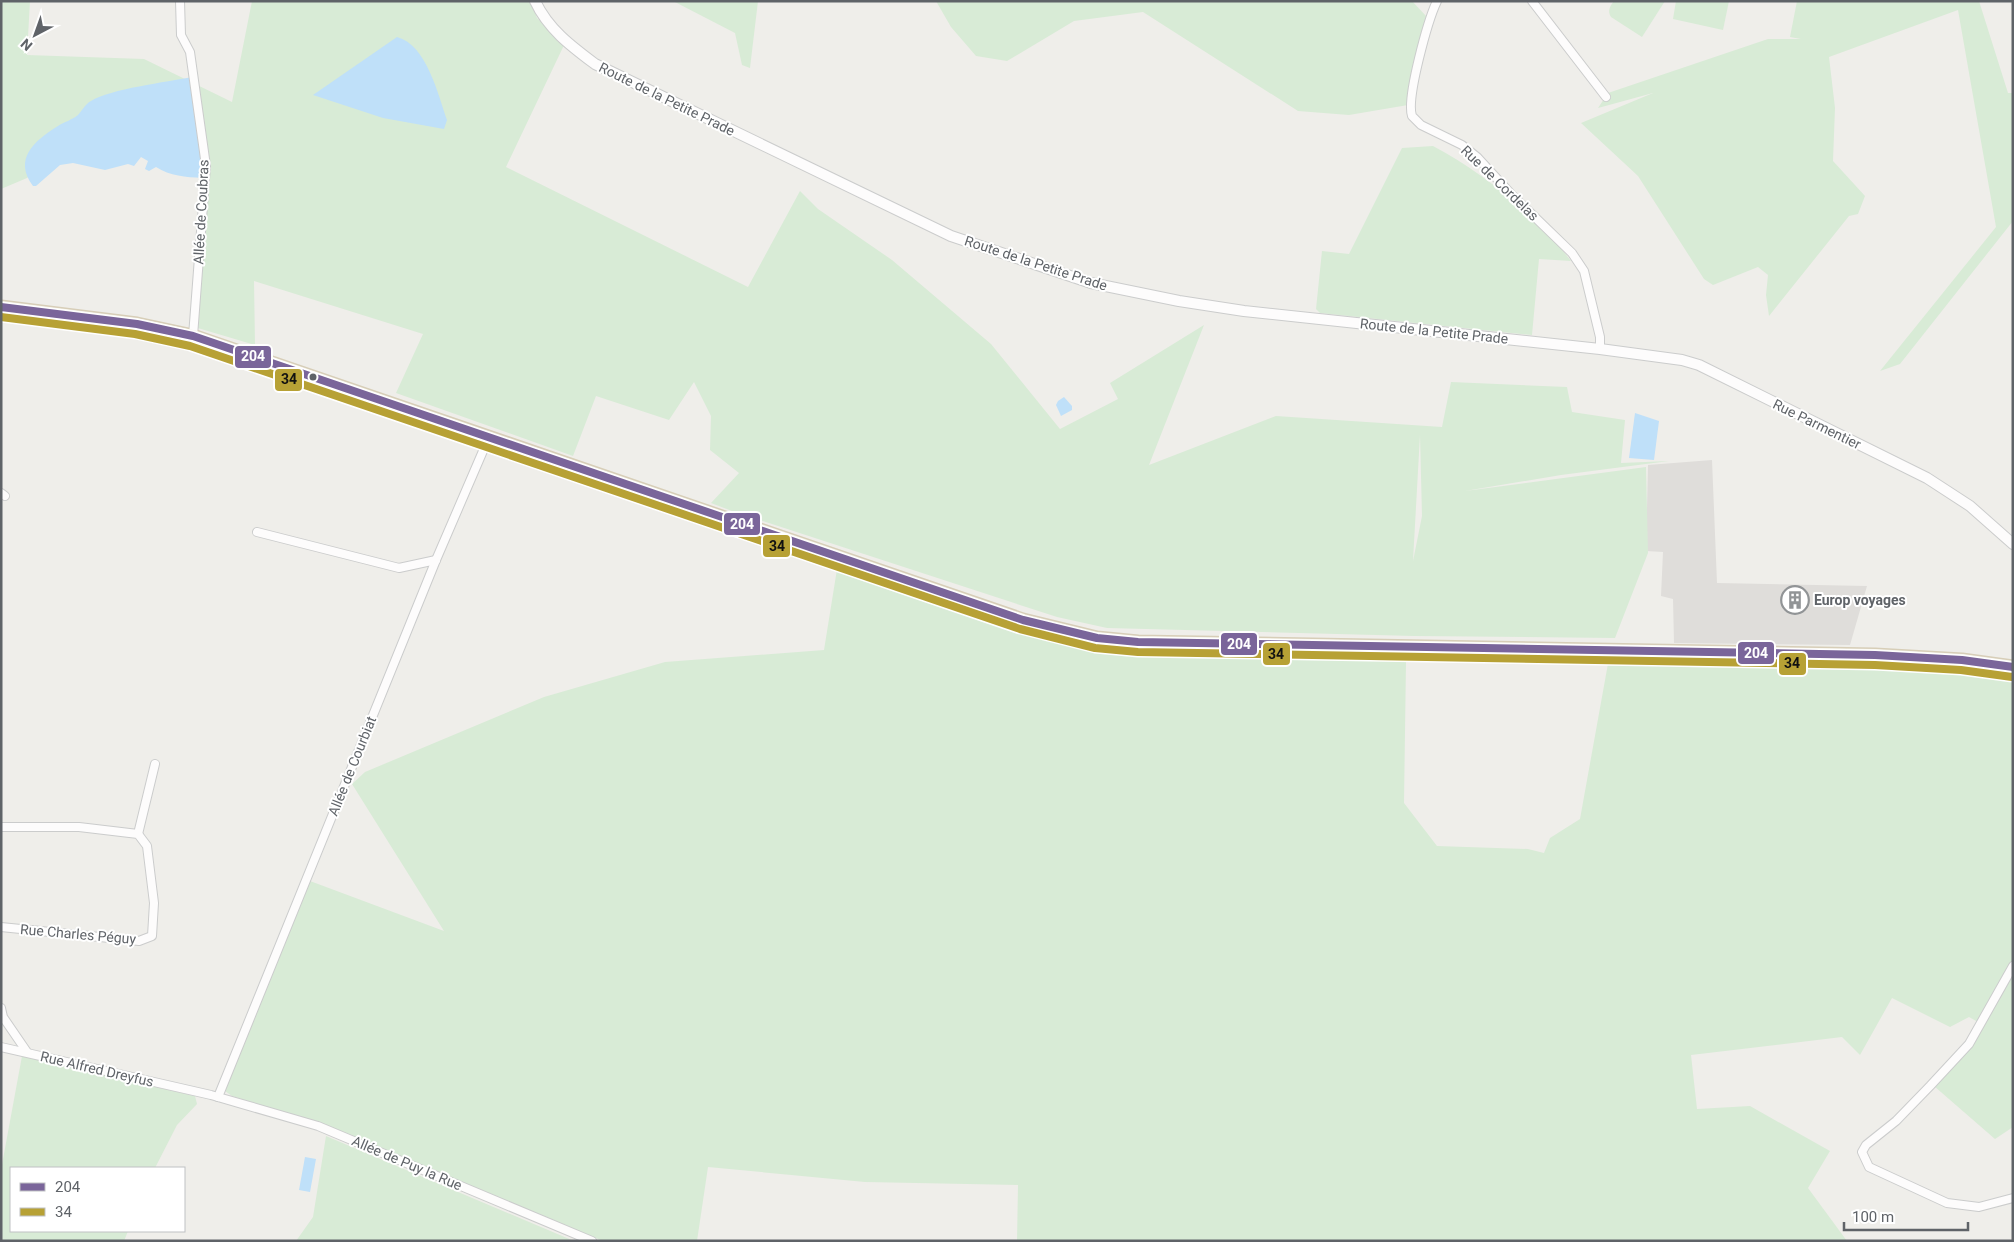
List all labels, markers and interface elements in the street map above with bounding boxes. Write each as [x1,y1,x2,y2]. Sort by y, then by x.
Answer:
north arrow [10,10,60,60]
text: N [17,36,35,54]
street label: Route de la Petite Prade [597,59,737,139]
street label: Rue de Cordelas [1458,142,1542,224]
street label: Allée de Coubras [190,159,212,265]
street label: Route de la Petite Prade [963,232,1109,294]
street label: Route de la Petite Prade [1359,315,1509,347]
line badge: 204 [234,345,272,369]
text: 204 [241,348,265,364]
line badge: 34 [274,368,303,392]
text: 34 [281,371,297,387]
unlabelled marker [308,372,318,382]
street label: Rue Parmentier [1770,396,1864,452]
line badge: 204 [723,512,761,536]
text: 204 [730,516,754,532]
line badge: 34 [762,534,791,558]
text: 34 [769,538,785,554]
building icon: Europ voyages [1780,585,1810,615]
place label: Europ voyages [1814,592,1906,608]
line badge: 204 [1220,632,1258,656]
text: 204 [1227,636,1251,652]
line badge: 204 [1737,641,1775,665]
line badge: 34 [1262,642,1291,666]
text: 204 [1744,645,1768,661]
text: 34 [1268,646,1284,662]
line badge: 34 [1778,652,1807,676]
text: 34 [1784,655,1800,671]
street label: Allée de Courbiat [325,713,379,818]
street label: Rue Charles Péguy [19,921,137,947]
street label: Rue Alfred Dreyfus [39,1048,155,1090]
street label: Allée de Puy la Rue [350,1133,464,1193]
legend [10,1167,185,1232]
text: 204 [55,1178,81,1196]
scale bar [1844,1200,1968,1232]
text: 34 [55,1203,72,1221]
text: 100 m [1852,1208,1894,1226]

